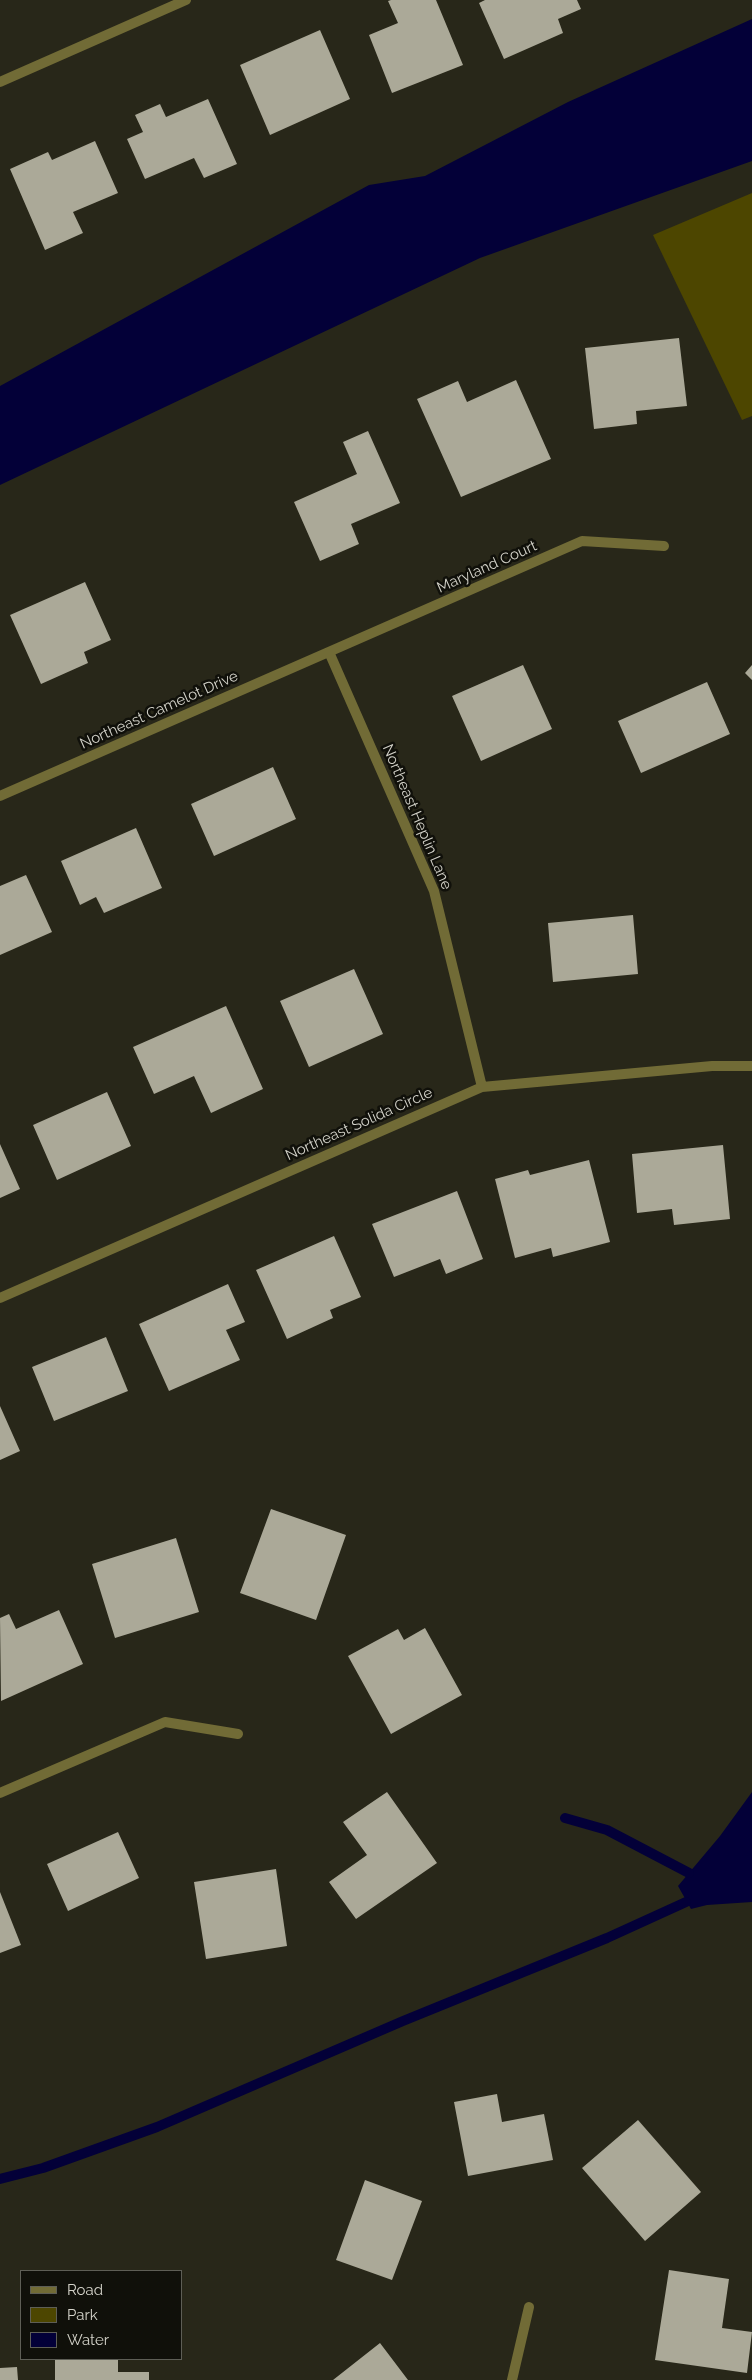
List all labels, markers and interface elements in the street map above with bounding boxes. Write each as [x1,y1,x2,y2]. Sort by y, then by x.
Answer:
street label: Maryland Court [434,537,540,597]
street label: Northeast Camelot Drive [77,667,241,753]
street label: Northeast Heplin Lane [378,742,456,892]
street label: Northeast Solida Circle [283,1083,435,1165]
legend [20,2270,182,2360]
text: Road [67,2281,103,2299]
text: Park [67,2306,98,2324]
text: Water [67,2331,109,2349]

